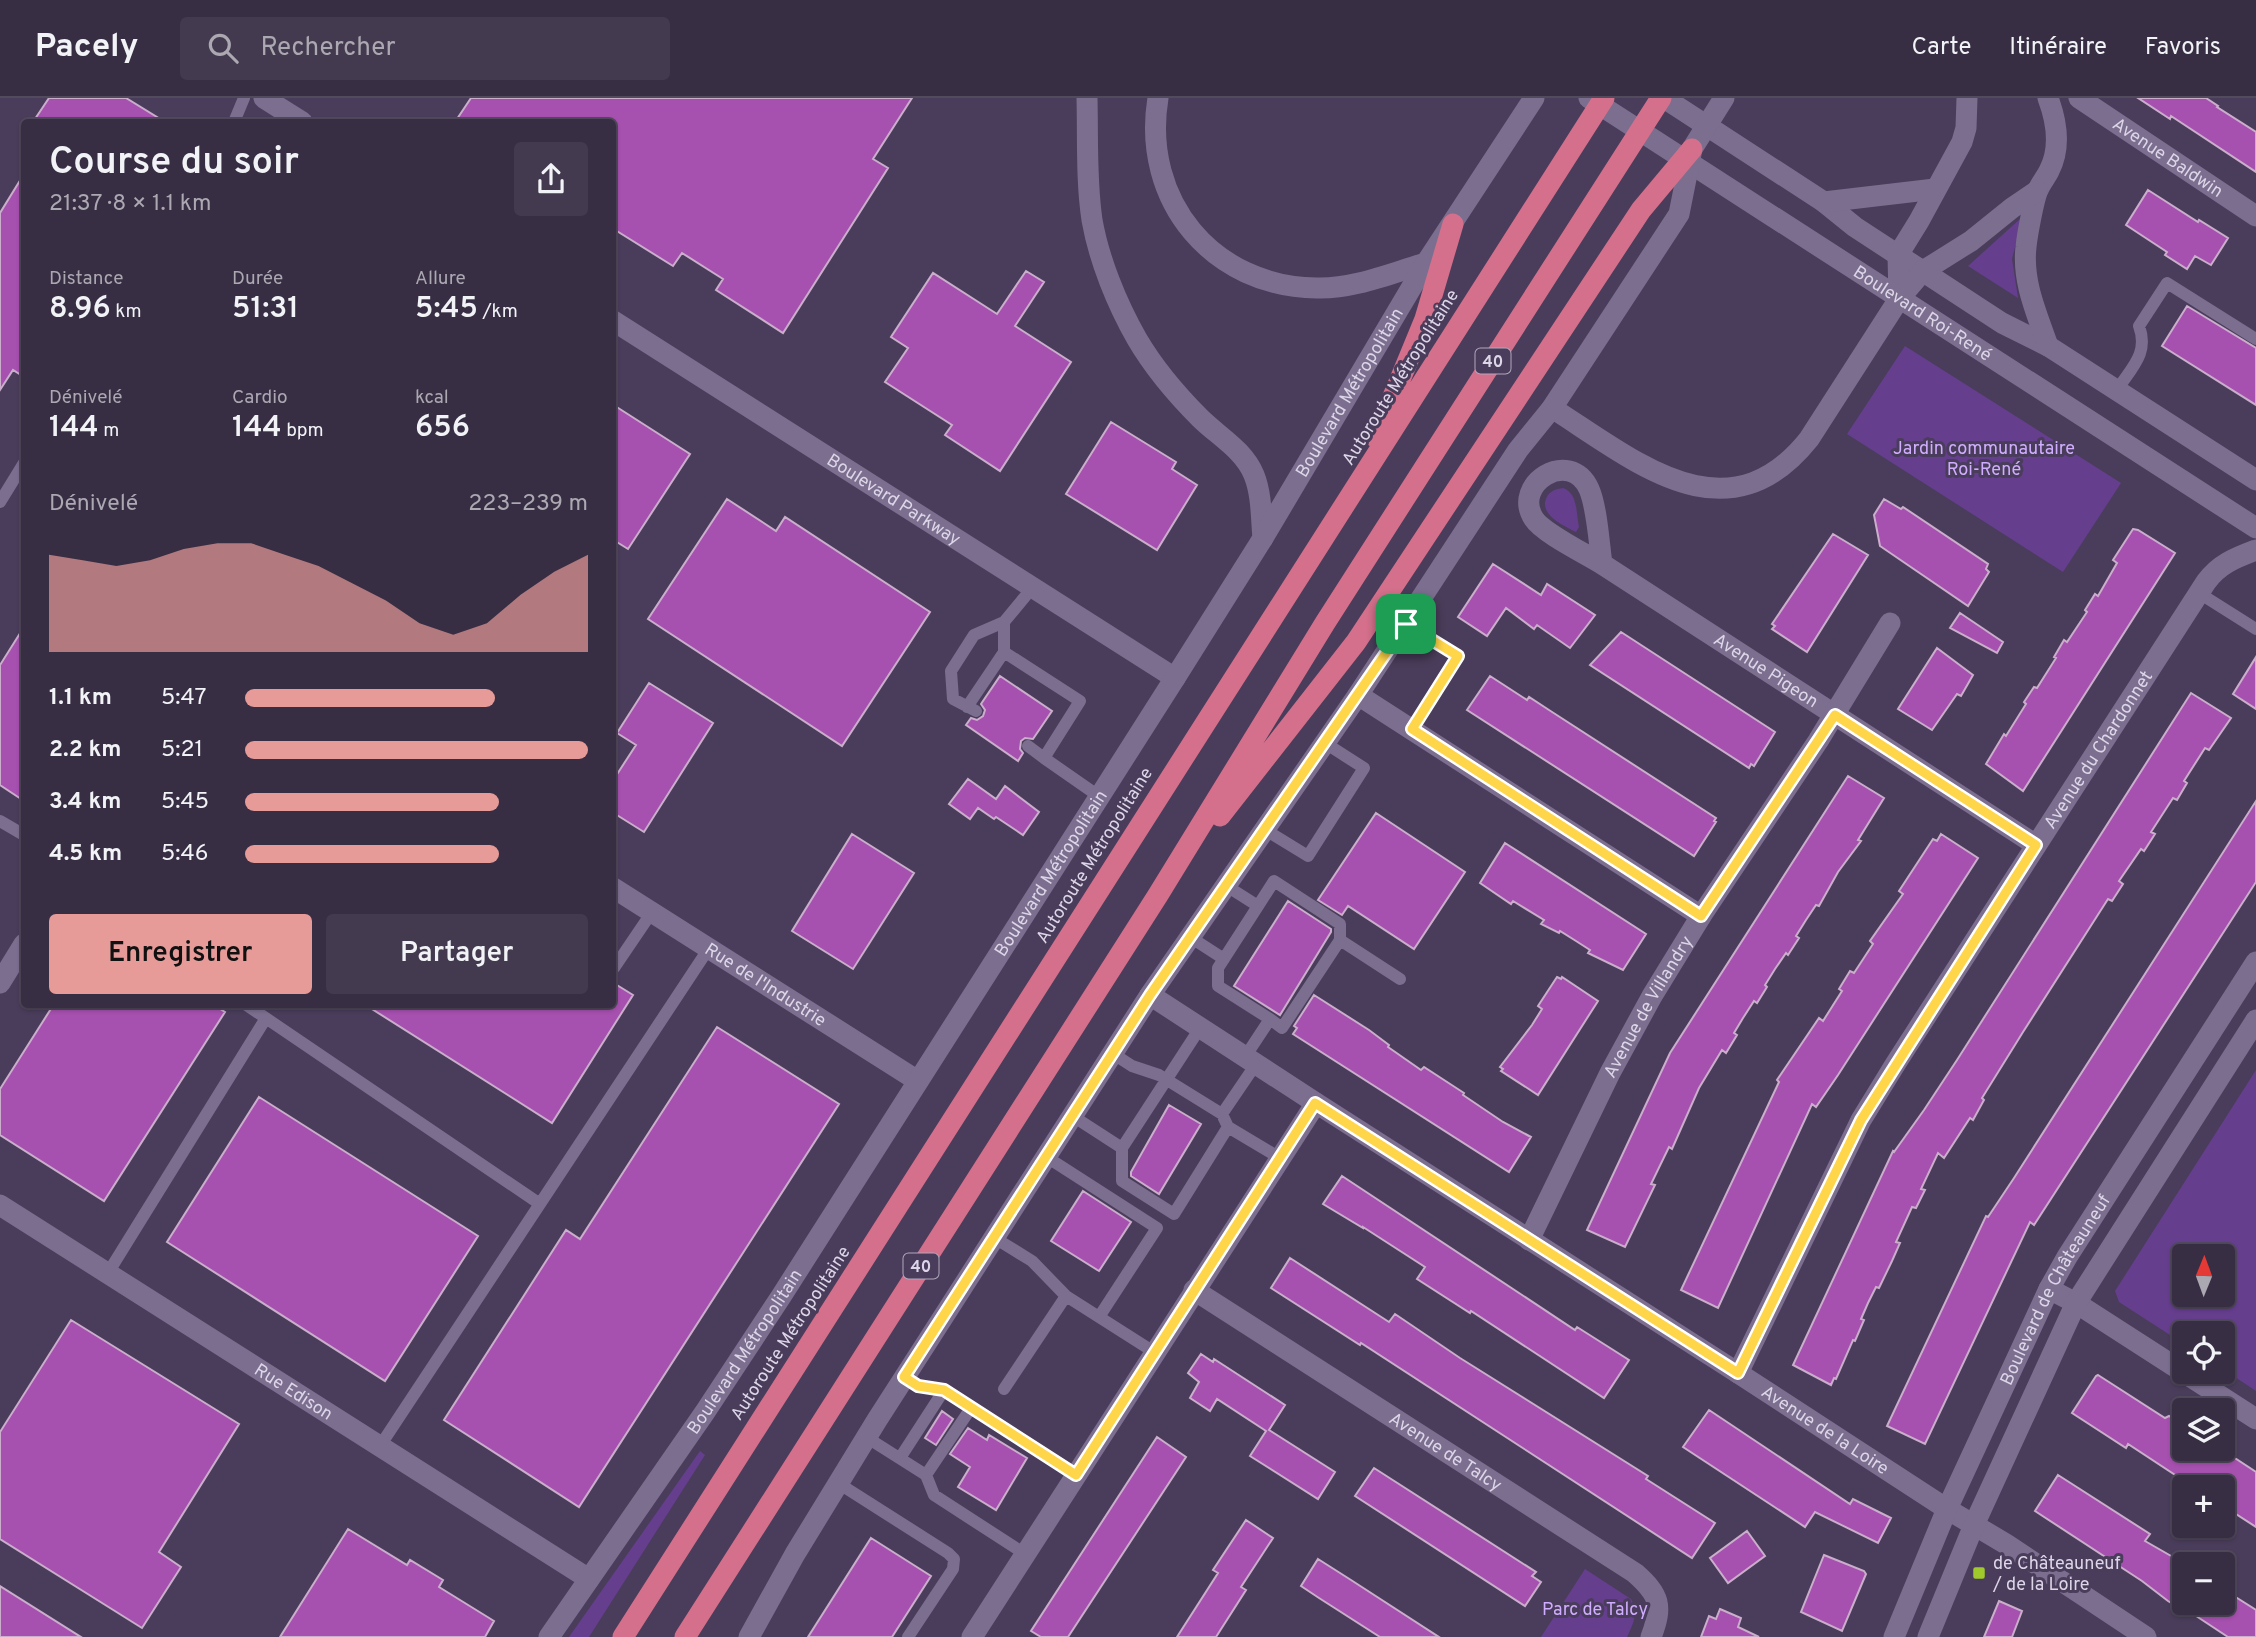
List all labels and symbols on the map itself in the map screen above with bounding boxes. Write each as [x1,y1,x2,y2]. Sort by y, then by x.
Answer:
street label: Avenue Baldwin [2107,113,2227,204]
street label: Boulevard Roi-René [1848,261,1995,367]
street label: Autoroute Métropolitaine [1338,285,1465,470]
street label: Boulevard Métropolitain [1291,304,1410,482]
road number: 40 [1476,348,1510,374]
park label: Jardin communautaire Roi-René [1893,438,2075,482]
street label: Boulevard Parkway [822,449,964,552]
pin [1376,594,1436,654]
street label: Avenue Pigeon [1708,629,1822,714]
street label: Avenue du Chardonnet [2040,667,2159,834]
street label: Autoroute Métropolitaine [1032,763,1159,948]
street label: Boulevard Métropolitain [990,786,1114,962]
street label: Avenue de Villandry [1599,932,1699,1083]
street label: Rue de l'Industrie [700,939,830,1033]
street label: Boulevard de Châteauneuf [1996,1191,2117,1389]
street label: Autoroute Métropolitaine [726,1242,856,1425]
north arrow [2172,1244,2235,1307]
road number: 40 [904,1254,939,1278]
street label: Boulevard Métropolitain [683,1265,808,1439]
street label: Rue Edison [249,1359,337,1426]
street label: Avenue de la Loire [1756,1381,1893,1481]
street label: Avenue de Talcy [1384,1408,1506,1498]
place label: de Châteauneuf / de la Loire [1992,1553,2120,1597]
marker: de Châteauneuf / de la Loire [1971,1565,1987,1581]
park label: Parc de Talcy [1542,1599,1648,1622]

